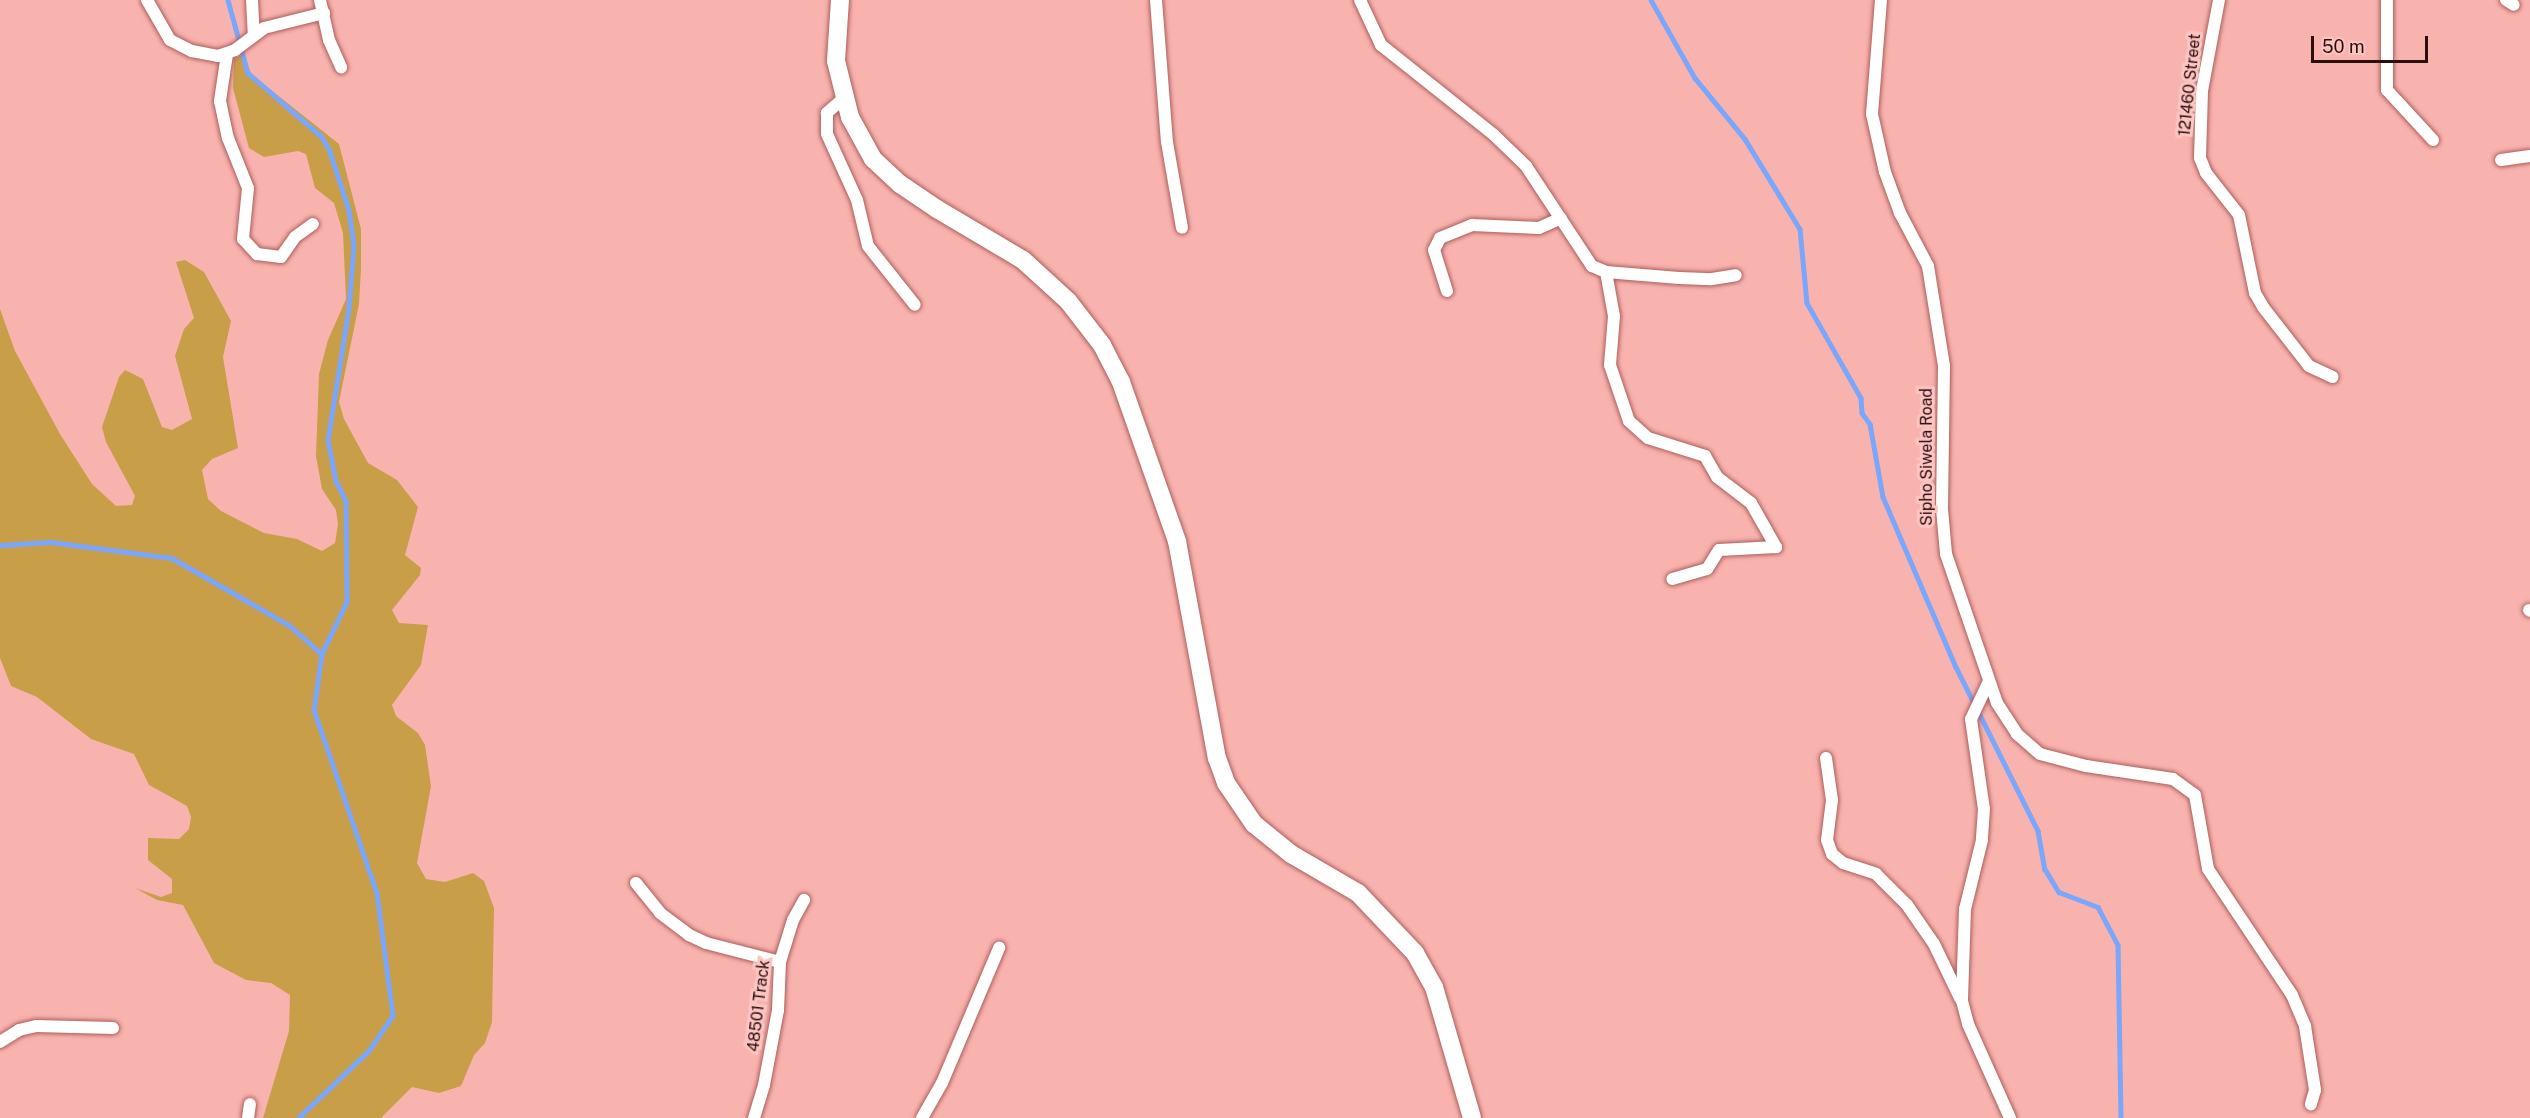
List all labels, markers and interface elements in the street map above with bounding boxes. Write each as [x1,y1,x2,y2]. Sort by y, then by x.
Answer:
scale bar [2314,24,2431,62]
street label: 121460 Street [2175,33,2205,137]
text: 50 m [2322,36,2365,57]
street label: Sipho Siwela Road [1917,388,1937,526]
street label: 48501 Track [744,959,774,1053]

